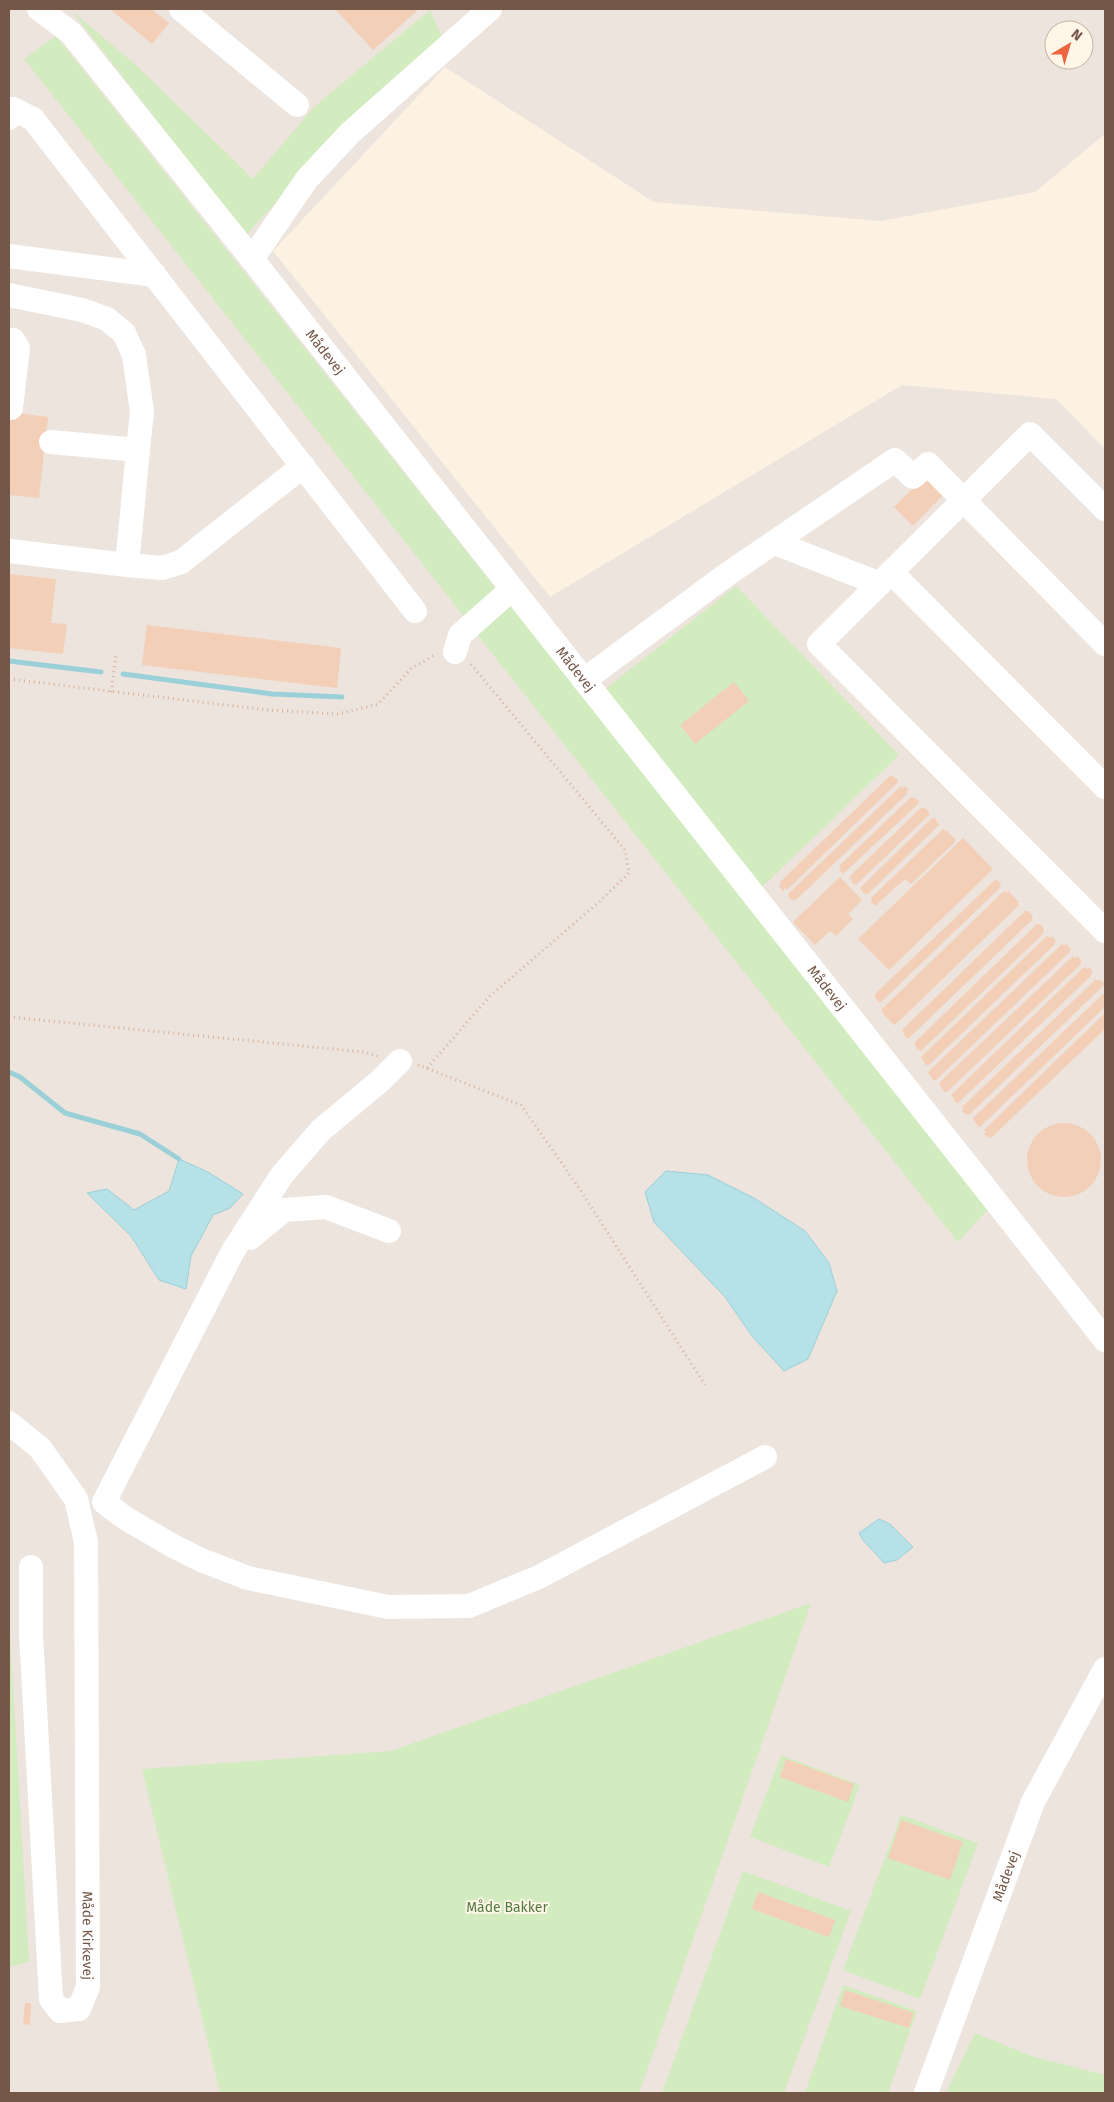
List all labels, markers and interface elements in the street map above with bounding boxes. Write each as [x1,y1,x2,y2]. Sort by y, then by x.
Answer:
north arrow [1044,20,1094,70]
text: N [1068,26,1086,45]
street label: Mådevej [302,326,348,378]
street label: Mådevej [553,643,599,695]
street label: Mådevej [804,962,850,1014]
street label: Mådevej [989,1848,1023,1904]
street label: Måde Kirkevej [79,1891,96,1980]
park label: Måde Bakker [466,1899,548,1916]

